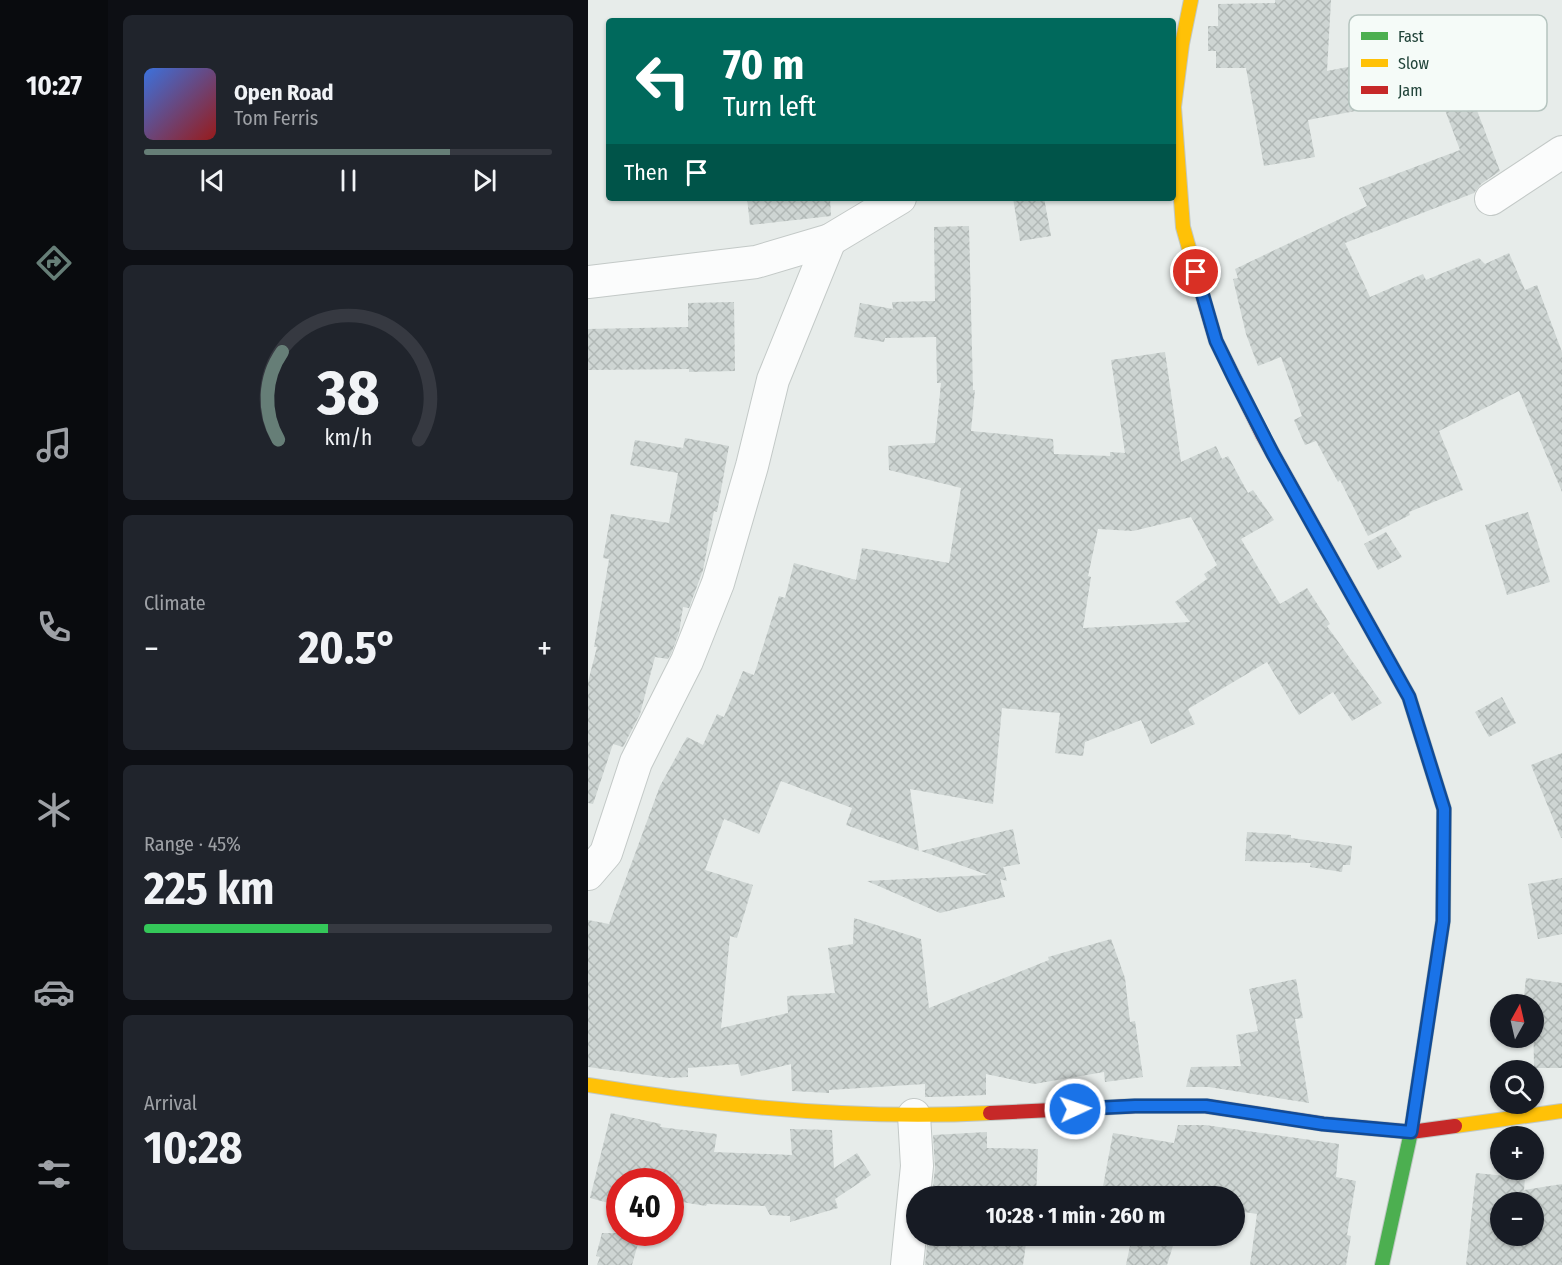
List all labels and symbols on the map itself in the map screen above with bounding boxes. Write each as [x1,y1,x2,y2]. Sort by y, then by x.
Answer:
legend [1349,15,1547,111]
text: Fast [1398,27,1425,46]
text: Slow [1398,54,1429,73]
text: Jam [1398,81,1423,100]
pin [1170,246,1221,297]
north arrow [1490,994,1544,1048]
position arrow [1043,1077,1107,1141]
speed limit sign: 40 [606,1168,684,1246]

